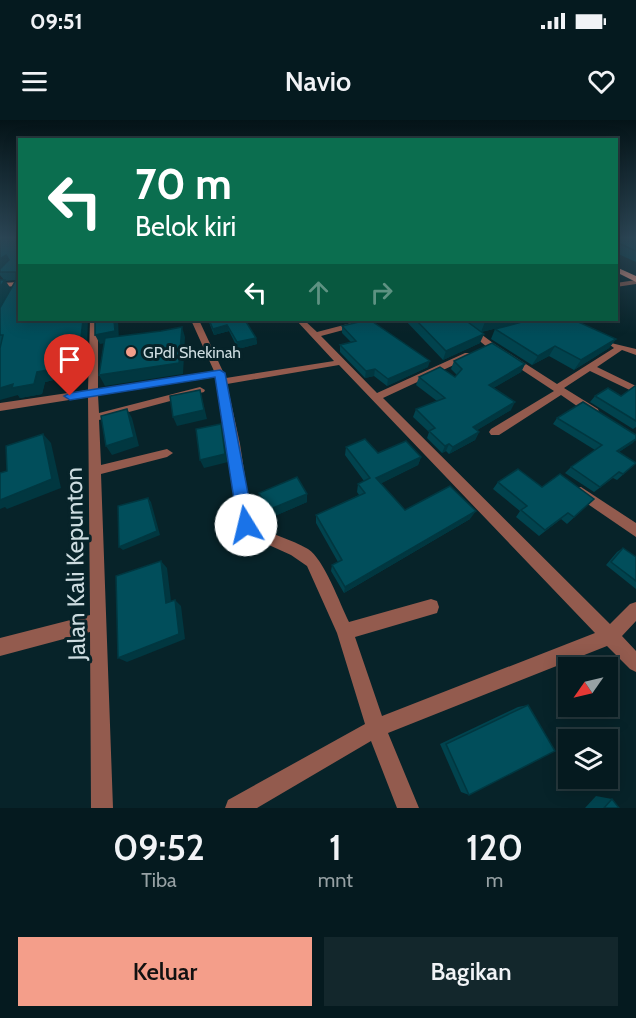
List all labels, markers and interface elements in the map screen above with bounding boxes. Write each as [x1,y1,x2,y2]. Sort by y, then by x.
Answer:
text: 09:51 [30,8,83,35]
icon: menu [18,65,51,98]
text: Navio [285,65,351,98]
icon: heart [585,65,618,98]
text: 70 m [135,158,232,210]
icon: left [36,162,114,240]
text: Belok kiri [135,210,236,243]
icon: left [239,276,272,309]
icon: ahead [302,276,335,309]
icon: right [365,276,398,309]
pin [44,334,95,396]
icon: arrive [53,343,86,376]
place label: GPdI Shekinah [143,343,241,362]
marker: GPdI Shekinah [124,345,138,359]
street label: Jalan Kali Kepunton [59,467,91,662]
position arrow [214,493,278,557]
north arrow [558,657,618,717]
map controls [558,657,618,789]
button: layers [558,729,618,789]
text: 09:52 [113,825,205,869]
text: 1 [329,825,342,869]
text: 120 [466,825,523,869]
text: Tiba [141,868,177,892]
text: mnt [318,868,353,892]
text: m [486,868,503,892]
button: Keluar [18,937,312,1006]
button: Bagikan [324,937,618,1006]

